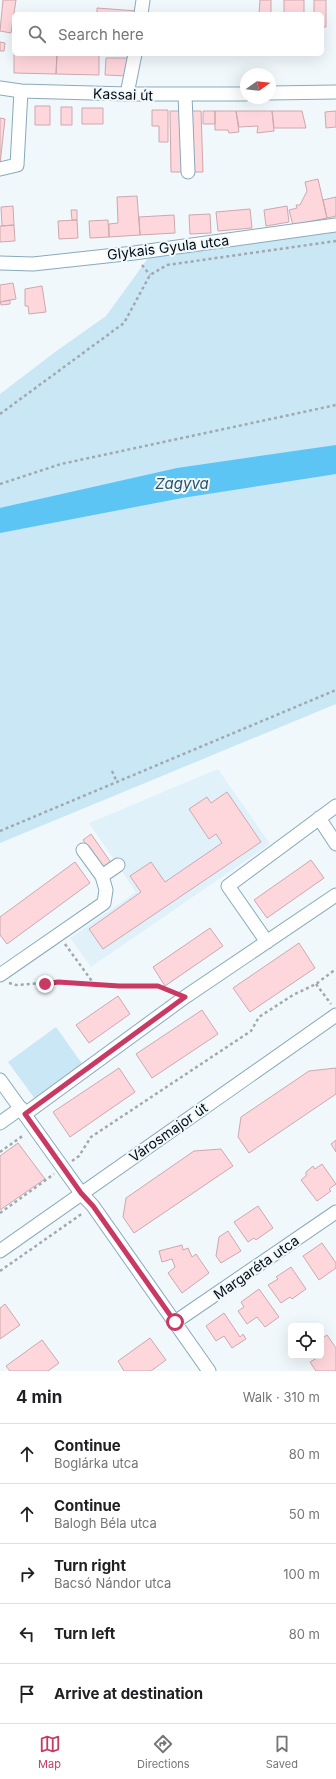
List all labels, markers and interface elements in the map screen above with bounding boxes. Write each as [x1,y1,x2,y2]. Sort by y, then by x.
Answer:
search box [12,12,324,56]
icon: search [26,23,48,45]
text: Search here [58,25,144,44]
north arrow [240,68,276,104]
street label: Kassai út [93,84,154,104]
street label: Glykais Gyula utca [106,231,230,263]
water label: Zagyva [155,474,209,493]
route end [36,975,54,993]
street label: Városmajor út [126,1099,211,1165]
street label: Margaréta utca [210,1231,302,1303]
route start [166,1313,184,1331]
map controls [288,1323,324,1359]
button: locate [288,1323,324,1359]
text: 4 min [16,1387,62,1407]
text: Walk · 310 m [243,1389,320,1405]
text: Continue [54,1436,121,1455]
icon: ahead [16,1443,38,1465]
text: 80 m [289,1446,320,1462]
text: Boglárka utca [54,1455,139,1471]
text: Continue [54,1496,121,1515]
icon: ahead [16,1503,38,1525]
text: 50 m [289,1506,320,1522]
text: Balogh Béla utca [54,1515,157,1531]
text: Turn right [54,1556,126,1575]
icon: right [16,1563,38,1585]
text: 100 m [283,1566,320,1582]
text: Bacsó Nándor utca [54,1575,171,1591]
icon: left [16,1623,38,1645]
text: Turn left [54,1624,115,1643]
text: 80 m [289,1626,320,1642]
icon: arrive [16,1683,38,1705]
text: Arrive at destination [54,1684,203,1703]
tab: Map [38,1733,61,1771]
tab: Directions [137,1733,190,1771]
tab: Saved [266,1733,298,1771]

